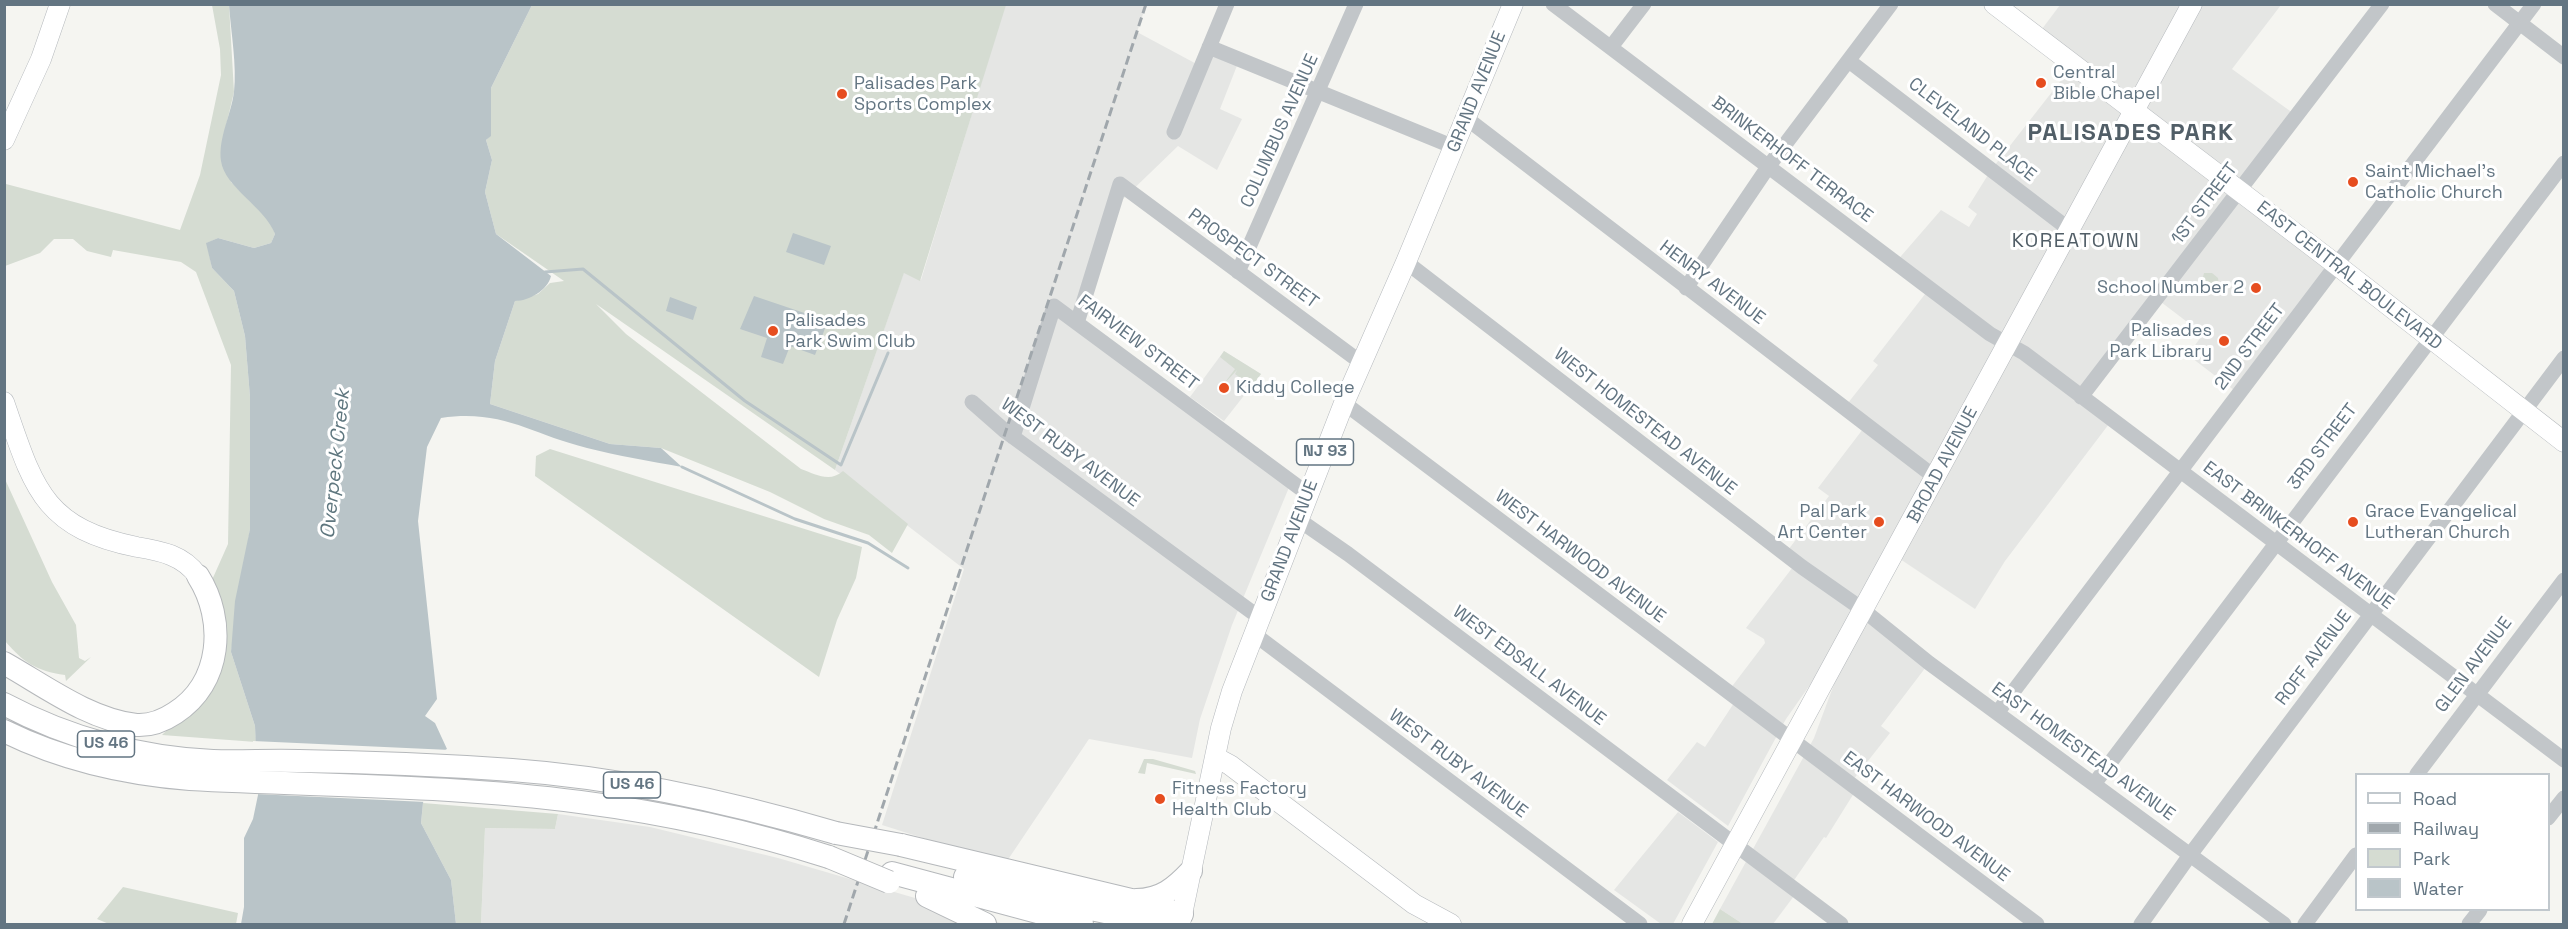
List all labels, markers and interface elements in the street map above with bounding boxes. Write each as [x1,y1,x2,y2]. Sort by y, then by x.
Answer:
street label: GRAND AVENUE [1443,28,1511,156]
street label: COLUMBUS AVENUE [1236,51,1324,211]
place label: Central Bible Chapel [2053,62,2160,104]
place label: Palisades Park Sports Complex [854,73,992,116]
street label: CLEVELAND PLACE [1904,73,2040,187]
marker: Central Bible Chapel [2034,76,2048,90]
marker: Palisades Park Sports Complex [835,87,849,101]
street label: BRINKERHOFF TERRACE [1707,92,1877,228]
district label: PALISADES PARK [2027,119,2235,147]
street label: 1ST STREET [2167,159,2243,249]
place label: Saint Michael's Catholic Church [2365,161,2503,204]
marker: Saint Michael's Catholic Church [2346,175,2360,189]
street label: EAST CENTRAL BOULEVARD [2252,197,2446,355]
street label: PROSPECT STREET [1184,204,1322,314]
district label: KOREATOWN [2012,230,2140,254]
street label: HENRY AVENUE [1655,236,1769,330]
place label: School Number 2 [2097,277,2244,299]
marker: School Number 2 [2249,281,2263,295]
street label: FAIRVIEW STREET [1074,291,1202,395]
street label: 2ND STREET [2210,300,2290,394]
place label: Palisades Park Swim Club [785,310,916,352]
place label: Palisades Park Library [2109,320,2212,362]
marker: Palisades Park Swim Club [766,324,780,338]
marker: Palisades Park Library [2217,334,2231,348]
street label: WEST HOMESTEAD AVENUE [1549,344,1741,500]
place label: Kiddy College [1236,377,1355,399]
marker: Kiddy College [1217,381,1231,395]
water label: Overpeck Creek [316,388,356,540]
street label: WEST RUBY AVENUE [996,394,1144,512]
street label: 3RD STREET [2284,400,2362,494]
street label: BROAD AVENUE [1903,403,1983,527]
road number: NJ 93 [1296,439,1354,465]
street label: EAST BRINKERHOFF AVENUE [2199,457,2397,615]
street label: GRAND AVENUE [1257,477,1323,605]
street label: WEST HARWOOD AVENUE [1491,486,1669,628]
place label: Pal Park Art Center [1778,501,1867,544]
place label: Grace Evangelical Lutheran Church [2365,501,2517,544]
marker: Pal Park Art Center [1872,515,1886,529]
marker: Grace Evangelical Lutheran Church [2346,515,2360,529]
street label: WEST EDSALL AVENUE [1448,601,1610,731]
street label: ROFF AVENUE [2271,606,2357,710]
street label: GLEN AVENUE [2431,613,2517,717]
street label: EAST HOMESTEAD AVENUE [1987,678,2179,826]
street label: WEST RUBY AVENUE [1384,705,1532,823]
road number: US 46 [78,731,134,757]
street label: EAST HARWOOD AVENUE [1838,747,2014,887]
road number: US 46 [604,772,660,798]
legend [2355,773,2550,911]
place label: Fitness Factory Health Club [1172,778,1307,820]
text: Road [2413,787,2457,810]
marker: Fitness Factory Health Club [1153,792,1167,806]
text: Railway [2413,817,2479,840]
text: Park [2413,847,2450,870]
text: Water [2413,877,2464,900]

